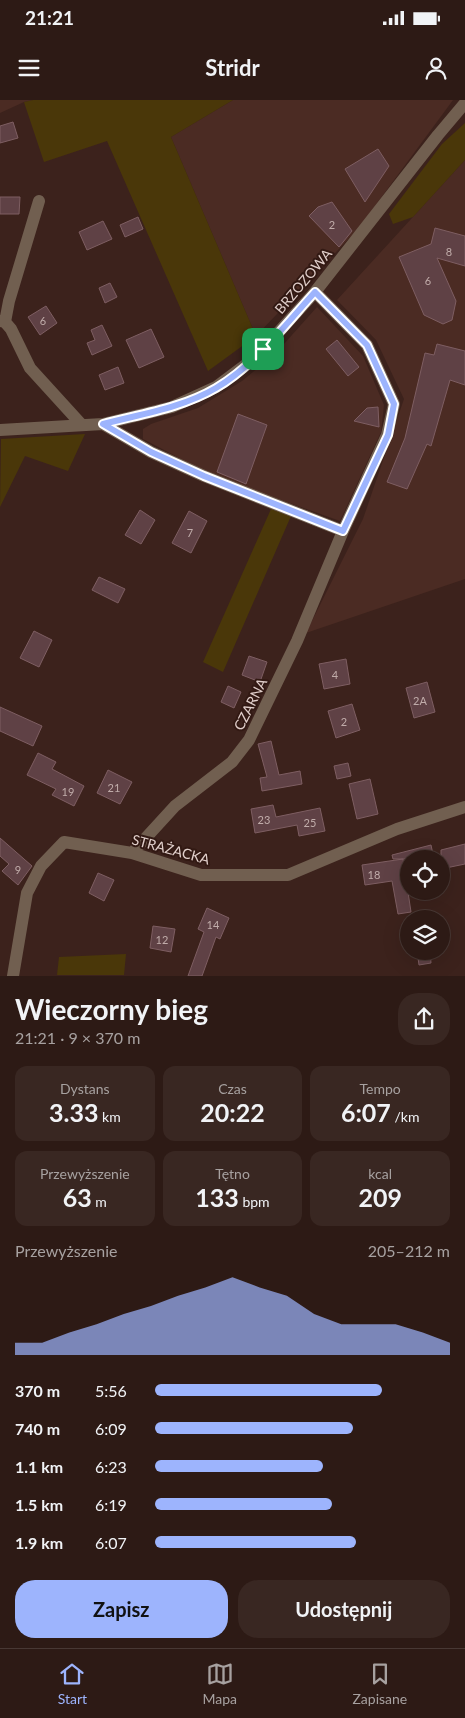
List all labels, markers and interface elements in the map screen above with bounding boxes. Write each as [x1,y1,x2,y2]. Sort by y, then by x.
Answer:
text: 21:21 [25,6,74,29]
icon: menu [15,54,43,82]
text: Stridr [205,54,260,81]
icon: person [422,54,450,82]
house number: 2 [329,218,335,231]
street label: BRZOZOWA [271,245,335,317]
house number: 8 [446,245,452,258]
house number: 6 [425,274,431,287]
house number: 6 [40,314,46,327]
pin [242,328,284,370]
icon: arrive [249,335,277,363]
house number: 7 [187,526,193,539]
house number: 4 [332,668,339,681]
street label: CZARNA [230,675,271,733]
house number: 2A [413,694,427,707]
house number: 2 [341,715,347,728]
house number: 21 [108,781,120,794]
house number: 19 [62,785,74,798]
house number: 23 [258,813,270,826]
house number: 25 [304,816,316,829]
street label: STRAŻACKA [130,830,212,868]
map controls [400,850,450,960]
button: locate [400,850,450,900]
house number: 9 [15,863,21,876]
house number: 18 [368,868,380,881]
button: layers [400,910,450,960]
house number: 14 [207,918,220,931]
house number: 12 [156,933,168,946]
text: Wieczorny bieg [15,992,208,1026]
button: share [398,993,450,1045]
text: 21:21 · 9 × 370 m [15,1028,140,1047]
text: Dystans [60,1080,110,1097]
text: Czas [218,1080,247,1097]
text: Tempo [360,1080,401,1097]
text: 3.33 [49,1097,98,1127]
text: 20:22 [200,1097,265,1127]
text: 6:07 [341,1097,391,1127]
text: km [98,1108,121,1125]
text: /km [391,1108,419,1125]
text: Przewyższenie [40,1165,130,1182]
text: Tętno [215,1165,250,1182]
text: kcal [368,1165,392,1182]
text: 63 [63,1182,92,1212]
text: 133 [195,1182,239,1212]
text: 209 [358,1182,402,1212]
text: m [92,1193,107,1210]
text: bpm [239,1193,270,1210]
text: Przewyższenie [15,1241,117,1260]
text: 205–212 m [368,1241,450,1260]
text: 370 m [15,1381,60,1400]
text: 5:56 [95,1381,127,1400]
text: 740 m [15,1419,60,1438]
text: 6:09 [95,1419,127,1438]
text: 1.1 km [15,1457,63,1476]
text: 6:23 [95,1457,127,1476]
text: 1.5 km [15,1495,63,1514]
text: 6:19 [95,1495,127,1514]
text: 1.9 km [15,1533,63,1552]
text: 6:07 [95,1533,127,1552]
button: Zapisz [15,1580,228,1638]
button: Udostępnij [238,1580,450,1638]
tab: Start [58,1660,87,1707]
tab: Mapa [203,1660,237,1707]
tab: Zapisane [352,1660,407,1707]

